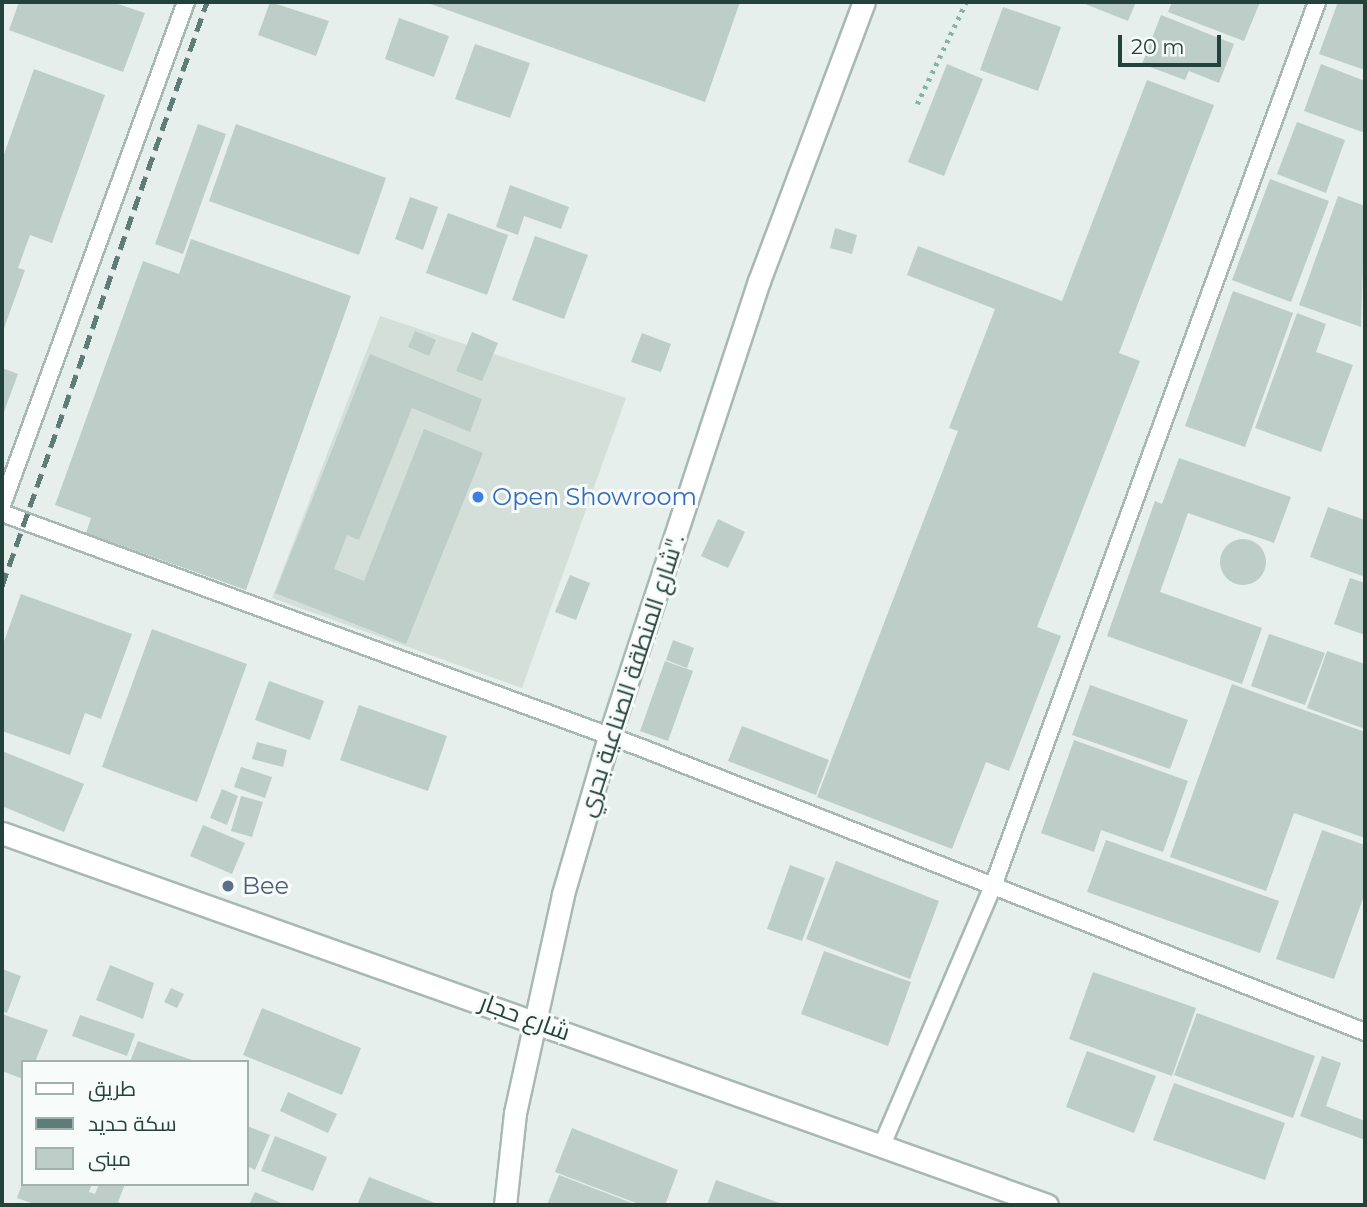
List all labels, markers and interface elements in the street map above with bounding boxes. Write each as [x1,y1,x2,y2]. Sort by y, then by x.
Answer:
scale bar [1122,21,1225,65]
text: 20 m [1131,34,1185,59]
place label: Open Showroom [492,483,697,511]
marker: Open Showroom [470,489,486,505]
street label: شارع المنطقة الصناعية بحري". [572,532,690,820]
place label: Bee [242,872,289,900]
marker: Bee [220,878,236,894]
street label: شارع حجار [476,987,574,1047]
legend [21,1060,248,1186]
text: طريق [88,1076,136,1101]
text: سكة حديد [88,1111,177,1136]
text: مبنى [88,1146,131,1171]

